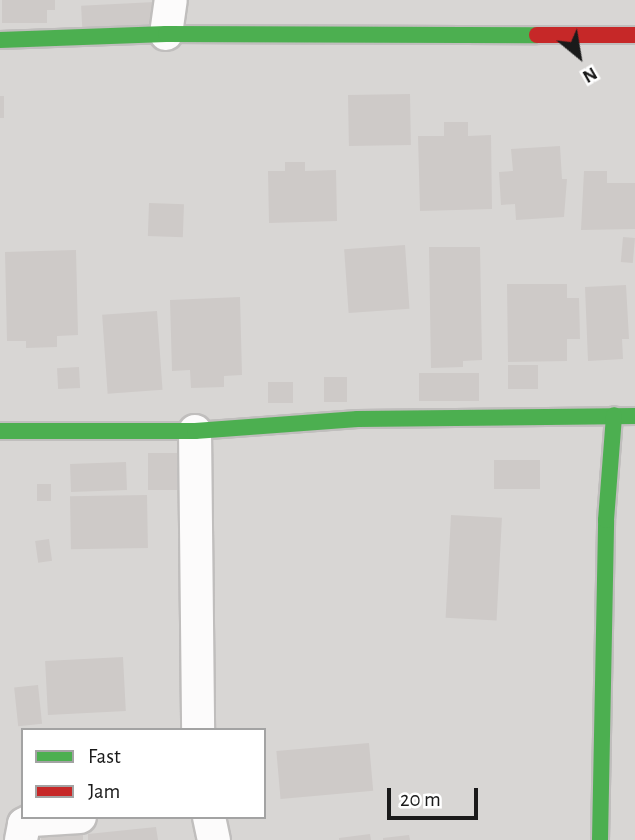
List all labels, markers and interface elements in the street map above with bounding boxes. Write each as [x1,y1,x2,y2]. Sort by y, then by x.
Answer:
north arrow [544,21,614,91]
text: N [579,63,600,86]
legend [21,728,266,819]
text: Fast [88,746,121,767]
scale bar [390,774,481,818]
text: Jam [88,781,120,802]
text: 20 m [400,789,441,810]

